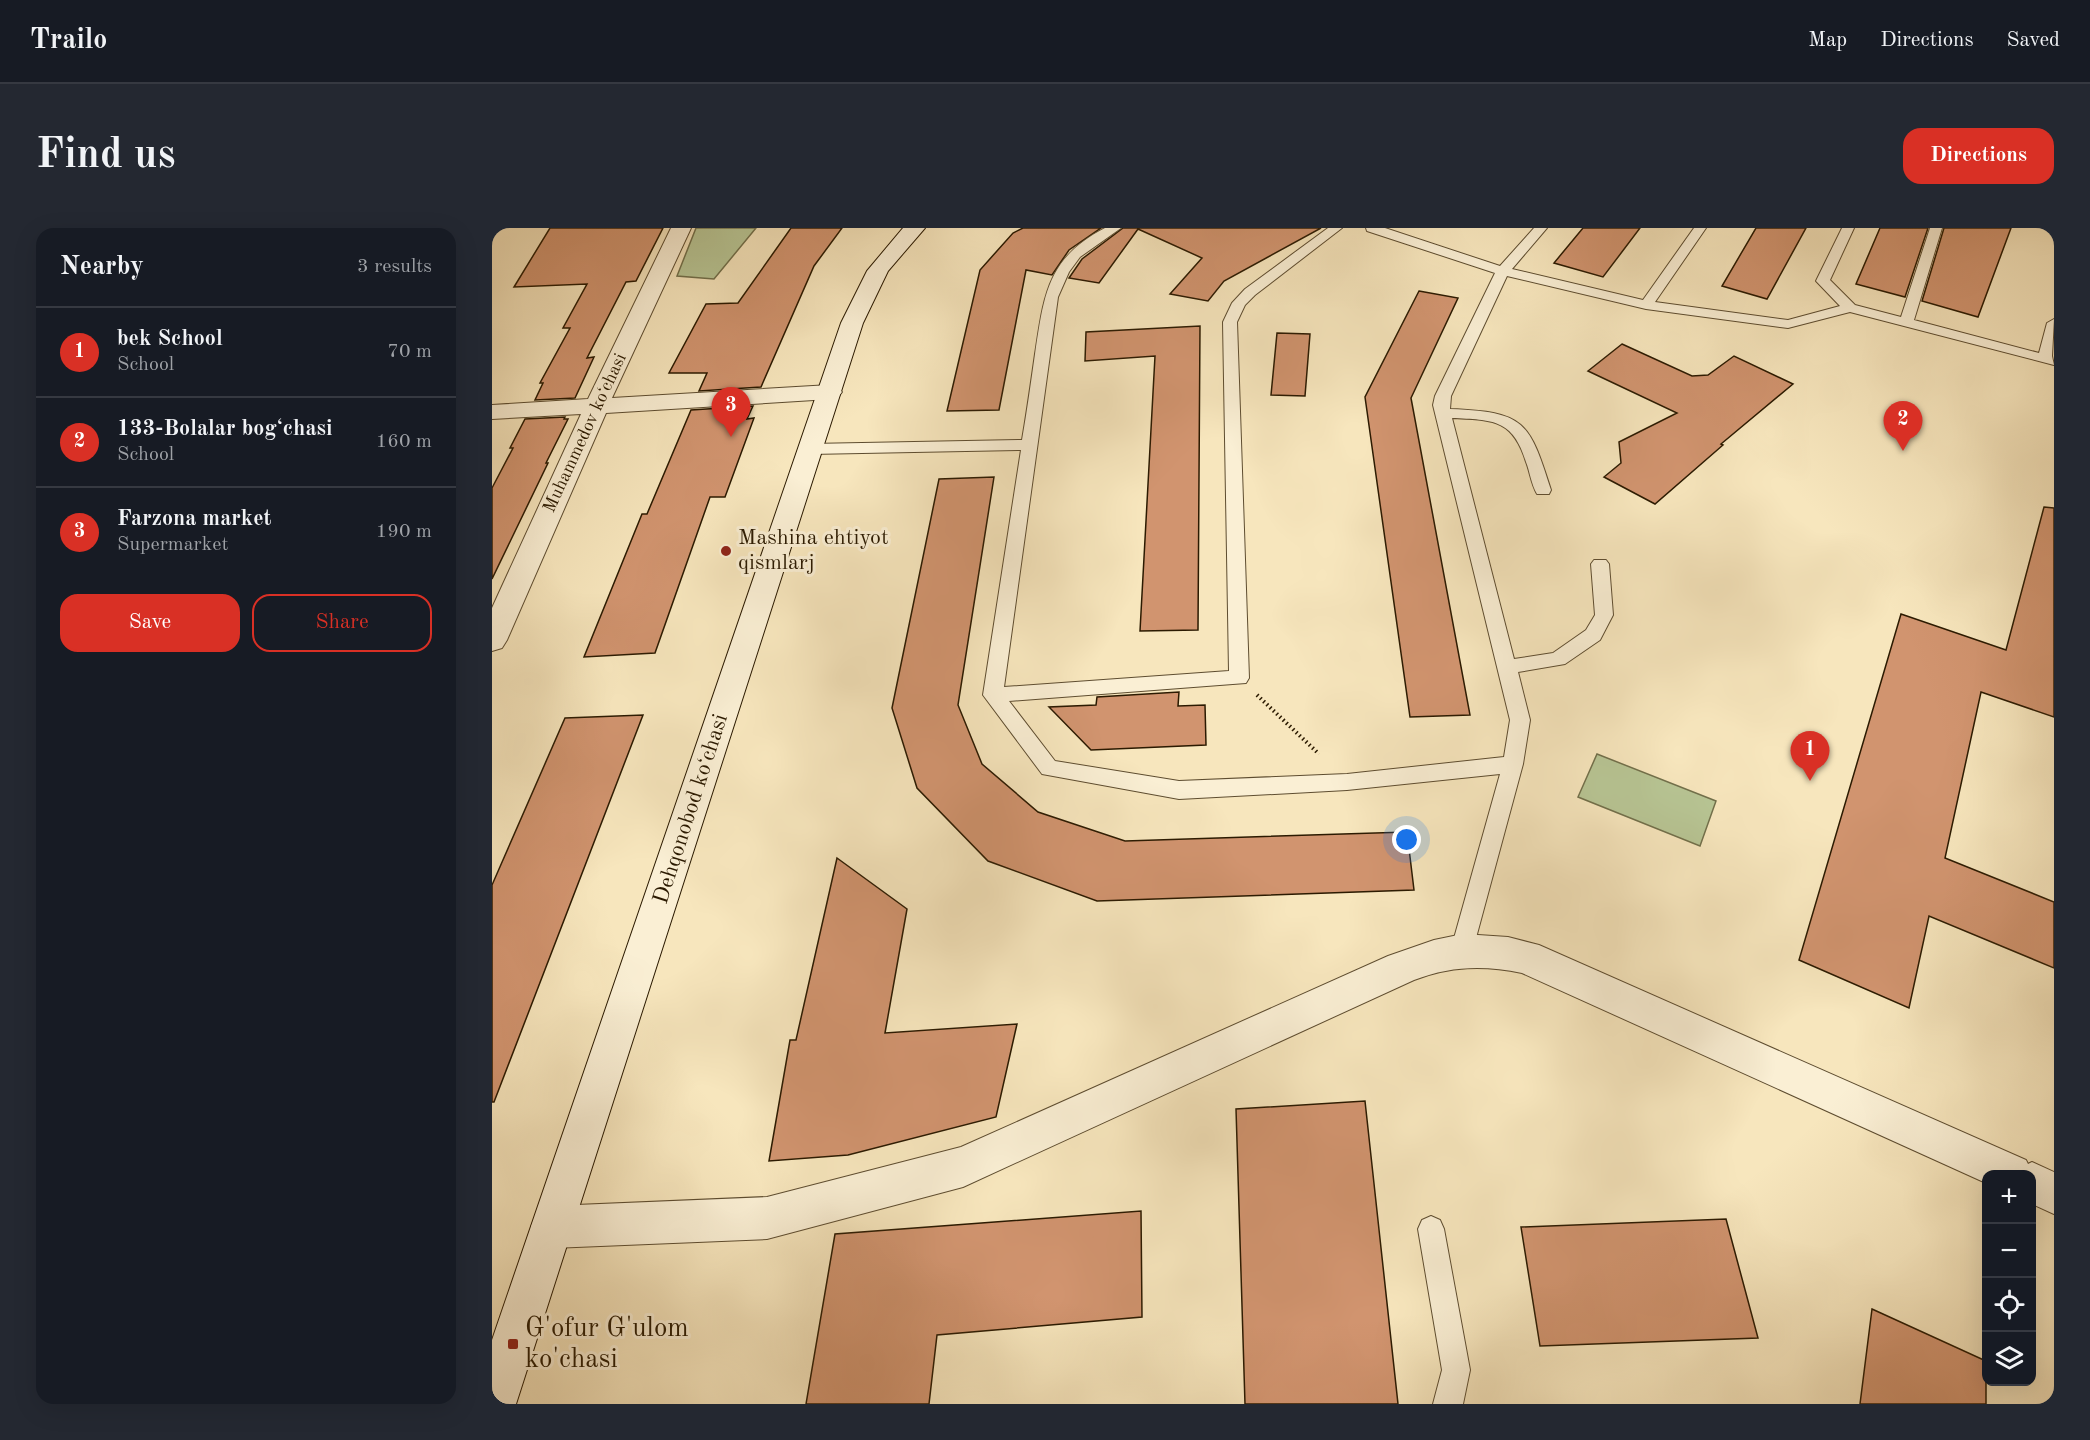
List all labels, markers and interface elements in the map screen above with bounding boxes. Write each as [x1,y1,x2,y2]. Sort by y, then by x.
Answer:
text: Trailo [30,27,107,55]
text: Map [1808,30,1847,51]
text: Directions [1880,30,1974,51]
text: Saved [2007,30,2060,51]
button: Directions [1903,128,2054,184]
text: Find us [36,135,175,177]
text: Nearby [60,254,144,280]
text: 3 results [357,257,432,277]
text: bek School [117,328,223,350]
text: 1 [74,342,85,362]
text: 70 m [387,342,432,362]
street label: Muhammedov koʻchasi [540,350,630,515]
text: School [117,355,174,375]
pin: 3 [712,388,750,437]
pin: 2 [1884,402,1922,451]
text: 133-Bolalar bogʻchasi [117,418,333,440]
text: 2 [74,432,85,452]
text: 160 m [376,432,432,452]
text: School [117,445,174,465]
text: Farzona market [117,508,272,530]
text: 3 [74,522,85,542]
text: 190 m [376,522,432,542]
place label: Mashina ehtiyot qismlarj [738,527,889,574]
text: Supermarket [117,535,228,555]
marker: Mashina ehtiyot qismlarj [719,544,733,558]
button: Save [60,594,240,652]
button: Share [252,594,432,652]
street label: Dehqonobod koʻchasi [650,711,732,907]
pin: 1 [1790,732,1830,781]
your location [1392,825,1421,854]
map controls [1982,1170,2036,1386]
button: + [1982,1170,2036,1224]
button: − [1982,1224,2036,1278]
button: locate [1982,1278,2036,1332]
place label: G'ofur G'ulom ko'chasi [525,1315,689,1373]
button: layers [1982,1332,2036,1386]
marker: G'ofur G'ulom ko'chasi [506,1337,520,1351]

